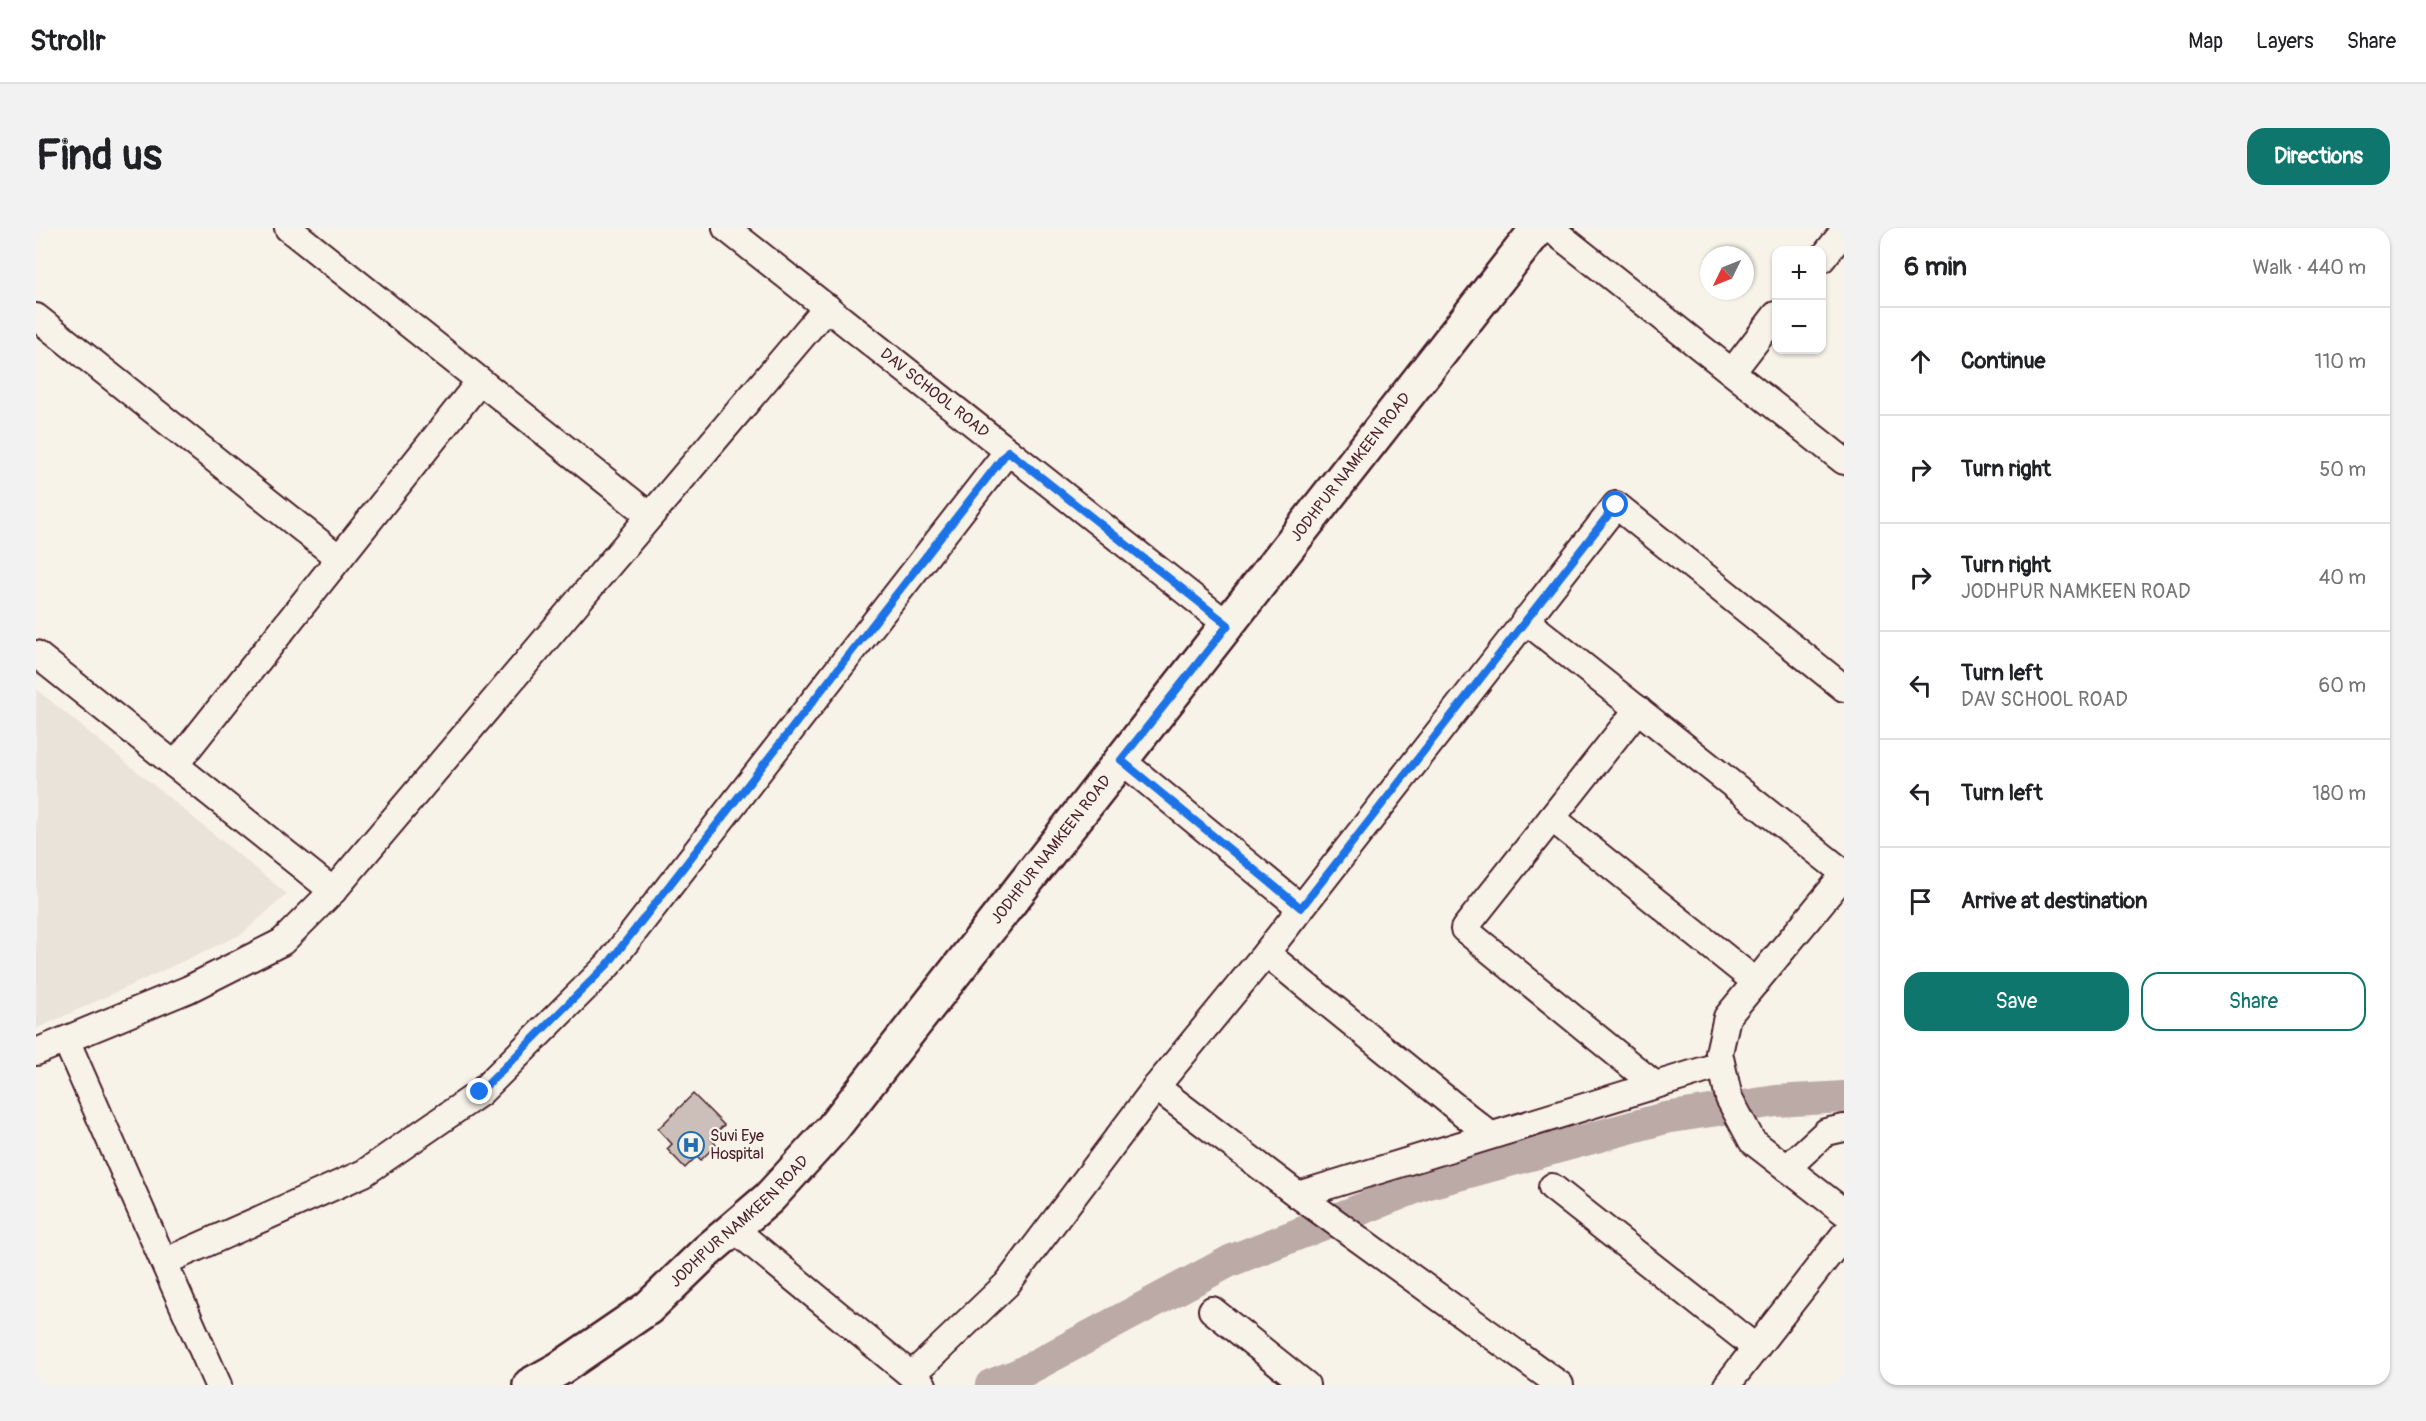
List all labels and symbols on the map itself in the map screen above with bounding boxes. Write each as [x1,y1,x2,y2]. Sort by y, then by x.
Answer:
north arrow [1700,246,1754,300]
street label: DAV SCHOOL ROAD [876,344,993,442]
street label: JODHPUR NAMKEEN ROAD [1286,389,1415,546]
route start [1602,491,1628,517]
street label: JODHPUR NAMKEEN ROAD [986,771,1116,928]
route end [466,1078,492,1104]
place label: Suvi Eye Hospital [710,1126,764,1164]
hospital icon: Suvi Eye Hospital [676,1130,706,1160]
street label: JODHPUR NAMKEEN ROAD [666,1151,813,1292]

